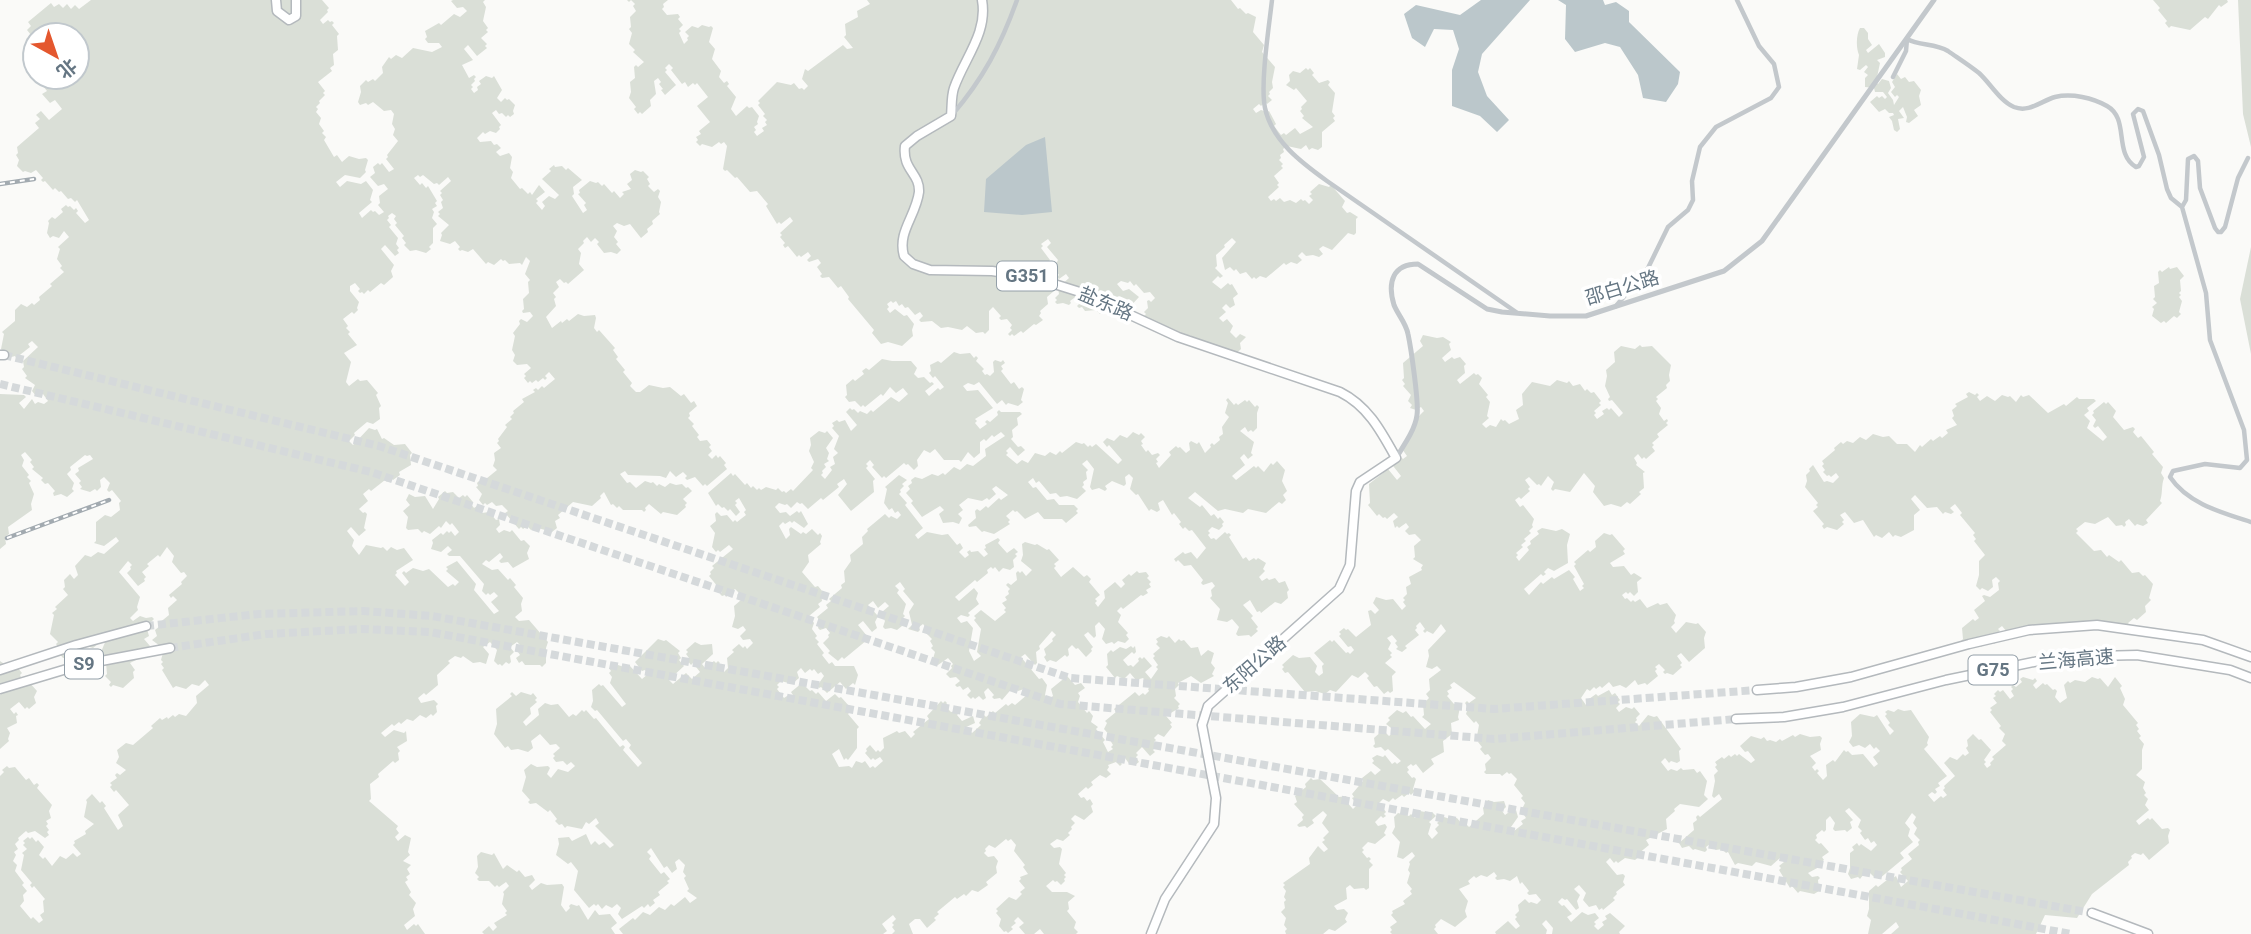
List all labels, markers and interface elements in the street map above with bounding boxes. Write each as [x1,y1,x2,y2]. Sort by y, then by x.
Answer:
north arrow [21,21,91,91]
text: 北 [52,54,81,84]
road number: G351 [997,262,1057,290]
street label: 邵白公路 [1582,265,1662,310]
street label: 盐东路 [1075,282,1137,325]
street label: 东阳公路 [1218,631,1291,698]
street label: 兰海高速 [2037,645,2115,674]
road number: S9 [65,650,103,678]
road number: G75 [1968,656,2018,684]

